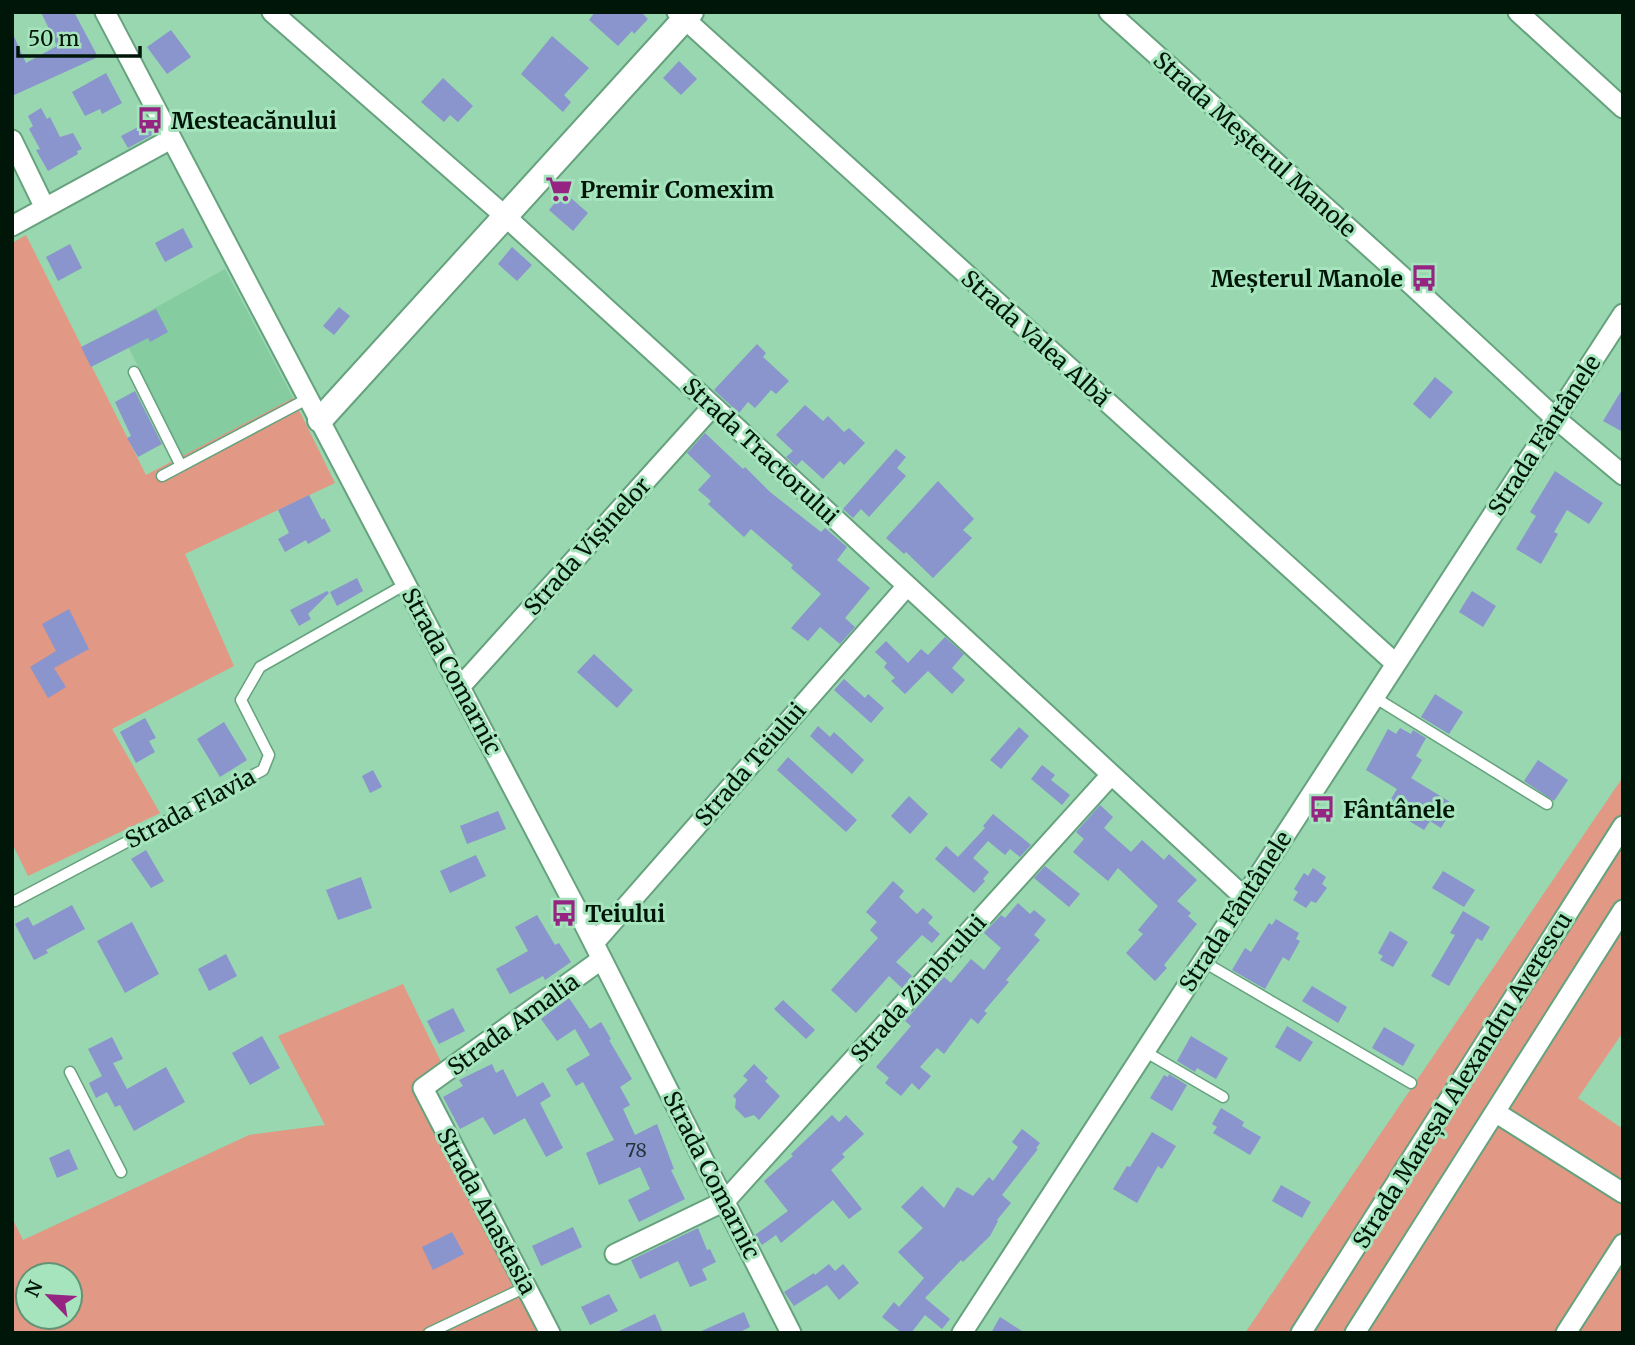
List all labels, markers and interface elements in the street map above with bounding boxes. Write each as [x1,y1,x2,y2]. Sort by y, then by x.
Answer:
scale bar [18,14,140,58]
text: 50 m [28,25,79,52]
street label: Strada Meșterul Manole [1147,45,1363,243]
bus stop icon: Mesteacănului [135,105,165,135]
place label: Mesteacănului [171,106,337,135]
supermarket icon: Premir Comexim [544,174,574,204]
place label: Premir Comexim [580,175,774,204]
bus stop icon: Meșterul Manole [1409,263,1439,293]
street label: Strada Valea Albă [956,264,1116,412]
place label: Meșterul Manole [1211,264,1403,293]
street label: Strada Fântânele [1481,349,1607,521]
street label: Strada Tractorului [677,371,845,531]
street label: Strada Vișinelor [517,471,657,621]
street label: Strada Comarnic [396,583,508,759]
street label: Strada Teiului [688,696,812,832]
street label: Strada Flavia [120,762,260,854]
bus stop icon: Fântânele [1307,794,1337,824]
place label: Fântânele [1343,795,1455,824]
street label: Strada Fântânele [1172,825,1298,997]
bus stop icon: Teiului [549,898,579,928]
place label: Teiului [585,899,665,928]
street label: Strada Mareșal Alexandru Averescu [1346,906,1578,1254]
street label: Strada Zimbrului [844,908,992,1068]
street label: Strada Amalia [442,967,584,1081]
street label: Strada Comarnic [657,1086,767,1264]
street label: Strada Anastasia [431,1123,543,1299]
house number: 78 [625,1138,647,1162]
north arrow [14,1261,84,1331]
text: N [20,1277,48,1301]

